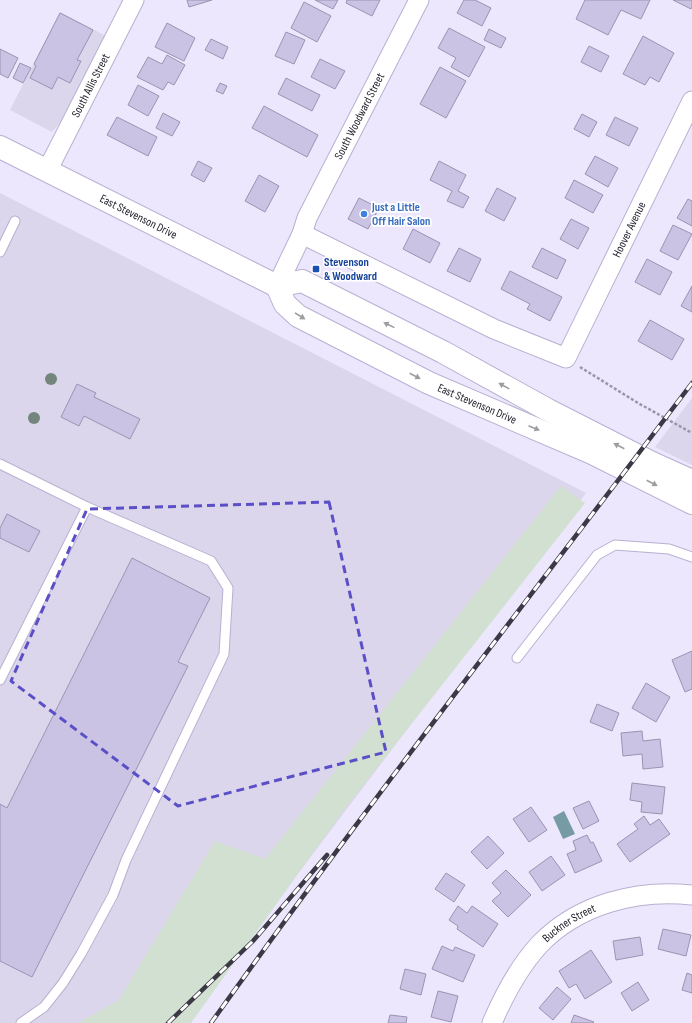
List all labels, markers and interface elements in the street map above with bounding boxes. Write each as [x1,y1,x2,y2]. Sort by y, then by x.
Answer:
street label: South Allis Street [68,51,114,120]
street label: South Woodward Street [331,70,388,162]
street label: East Stevenson Drive [97,191,180,243]
street label: Hoover Avenue [609,199,650,260]
place label: Just a Little Off Hair Salon [371,200,430,229]
marker: Just a Little Off Hair Salon [359,209,369,219]
place label: Stevenson & Woodward [324,255,377,284]
marker: Stevenson & Woodward [311,264,321,274]
one-way arrow [295,312,305,320]
one-way arrow [383,322,395,328]
one-way arrow [410,372,421,379]
street label: East Stevenson Drive [435,381,519,428]
one-way arrow [498,382,510,389]
one-way arrow [529,425,540,431]
one-way arrow [613,443,624,449]
one-way arrow [646,480,658,486]
street label: Buckner Street [539,901,598,946]

